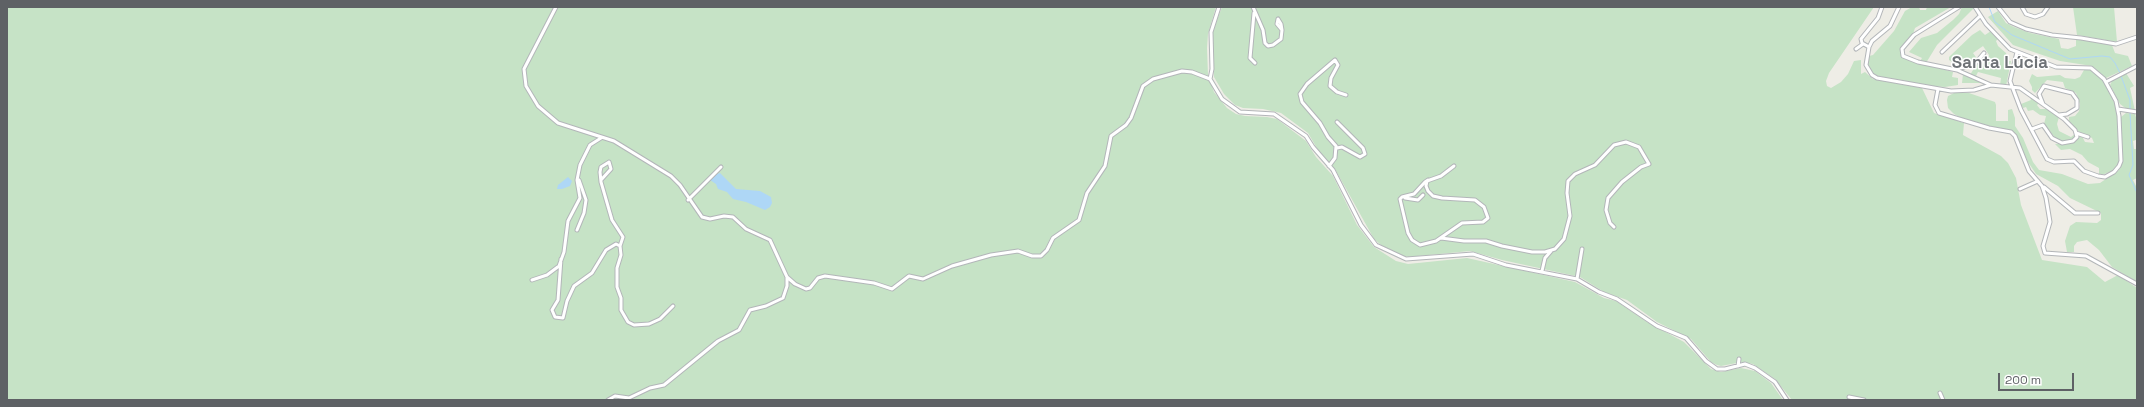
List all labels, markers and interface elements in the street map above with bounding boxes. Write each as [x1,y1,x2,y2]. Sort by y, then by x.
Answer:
district label: Santa Lúcia [1952,53,2048,73]
scale bar [2000,365,2076,391]
text: 200 m [2005,372,2041,388]

